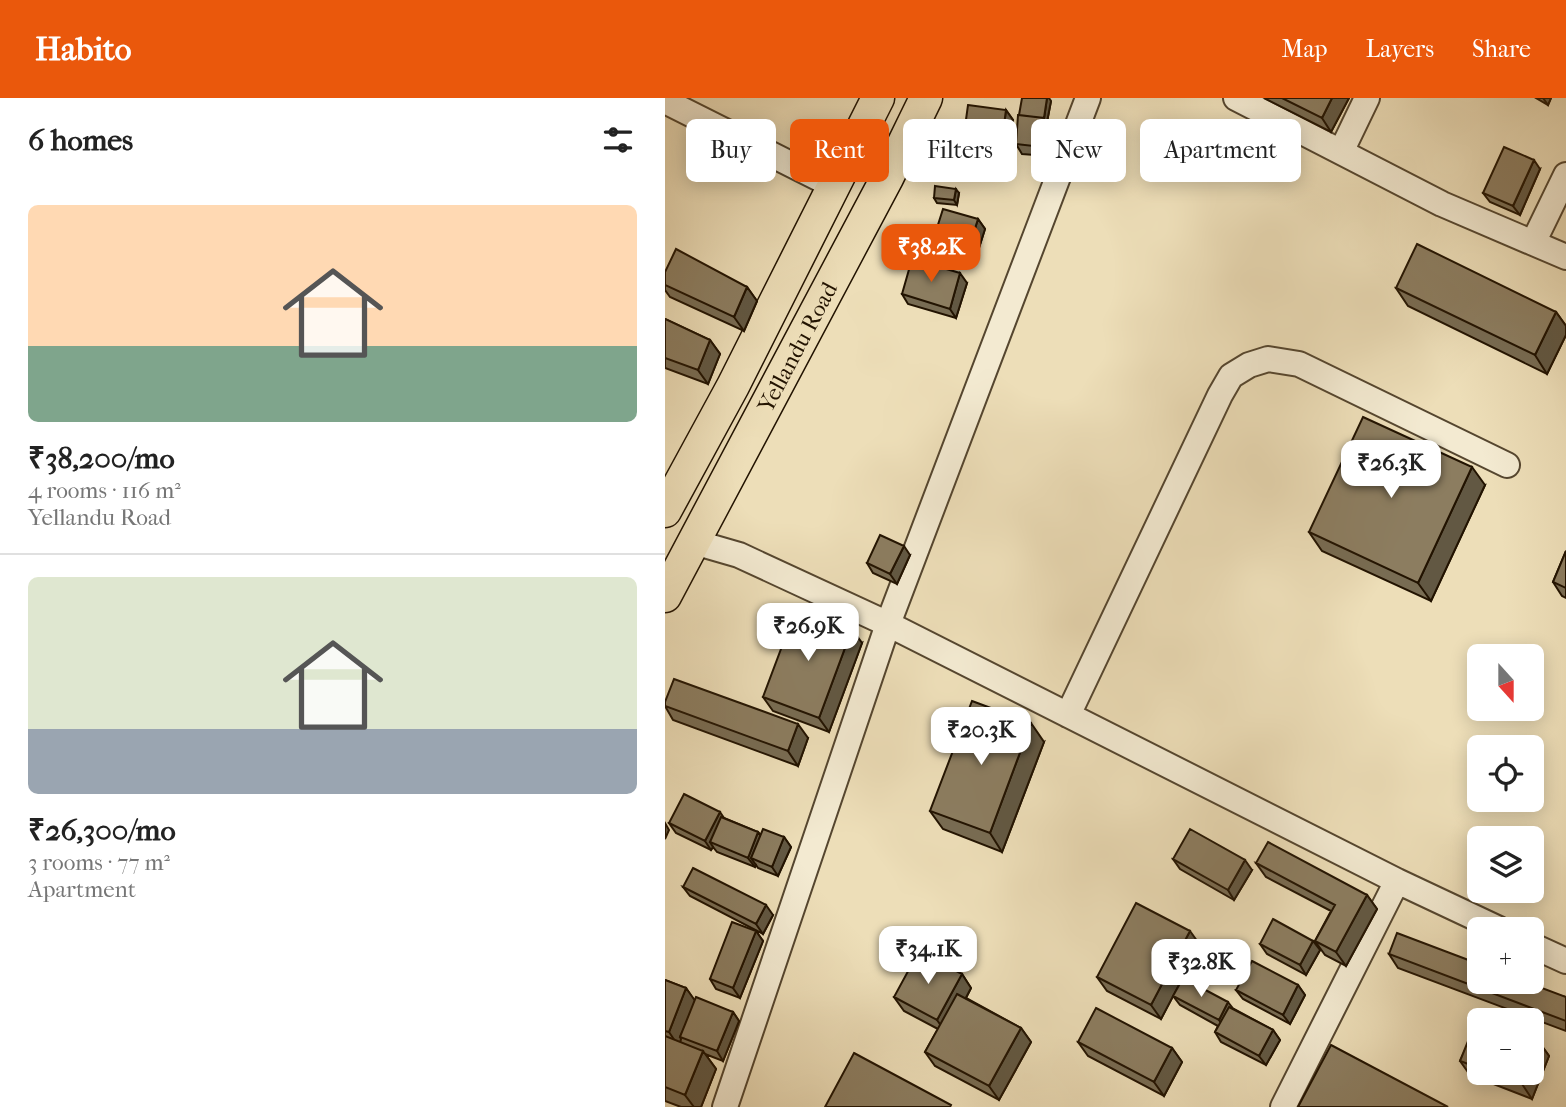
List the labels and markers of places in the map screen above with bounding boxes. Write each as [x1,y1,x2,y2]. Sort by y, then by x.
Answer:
pin: ₹38.2K [874,225,988,284]
pin: ₹26.3K [1334,440,1448,500]
pin: ₹26.9K [751,603,865,663]
pin: ₹20.3K [924,708,1038,767]
pin: ₹34.1K [871,926,985,986]
pin: ₹32.8K [1144,940,1258,999]

